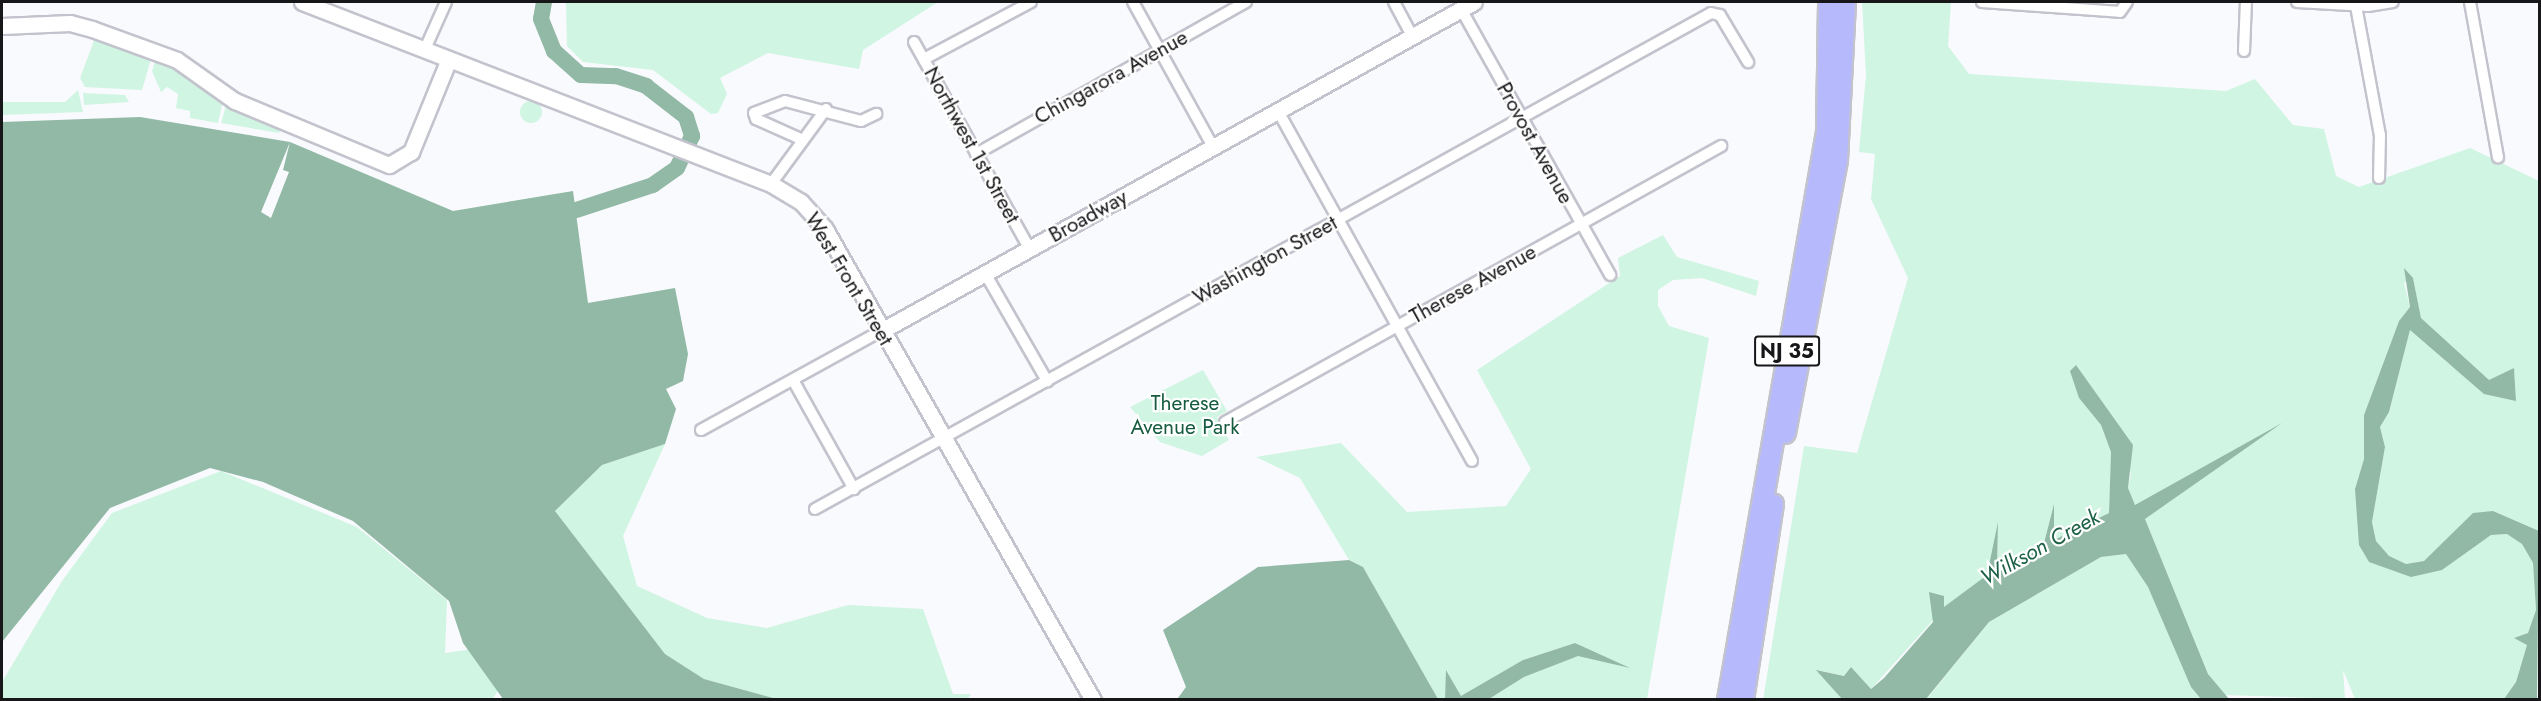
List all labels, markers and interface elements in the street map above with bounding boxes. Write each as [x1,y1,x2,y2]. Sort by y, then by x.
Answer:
street label: Chingarora Avenue [1030,24,1192,130]
street label: Northwest 1st Street [919,62,1025,228]
street label: Provost Avenue [1491,78,1579,208]
street label: Broadway [1044,184,1132,248]
street label: West Front Street [799,208,899,350]
street label: Washington Street [1189,210,1341,310]
street label: Therese Avenue [1406,239,1540,329]
road number: NJ 35 [1754,334,1820,368]
park label: Therese Avenue Park [1130,390,1240,440]
water label: Wilkson Creek [1976,503,2104,591]

